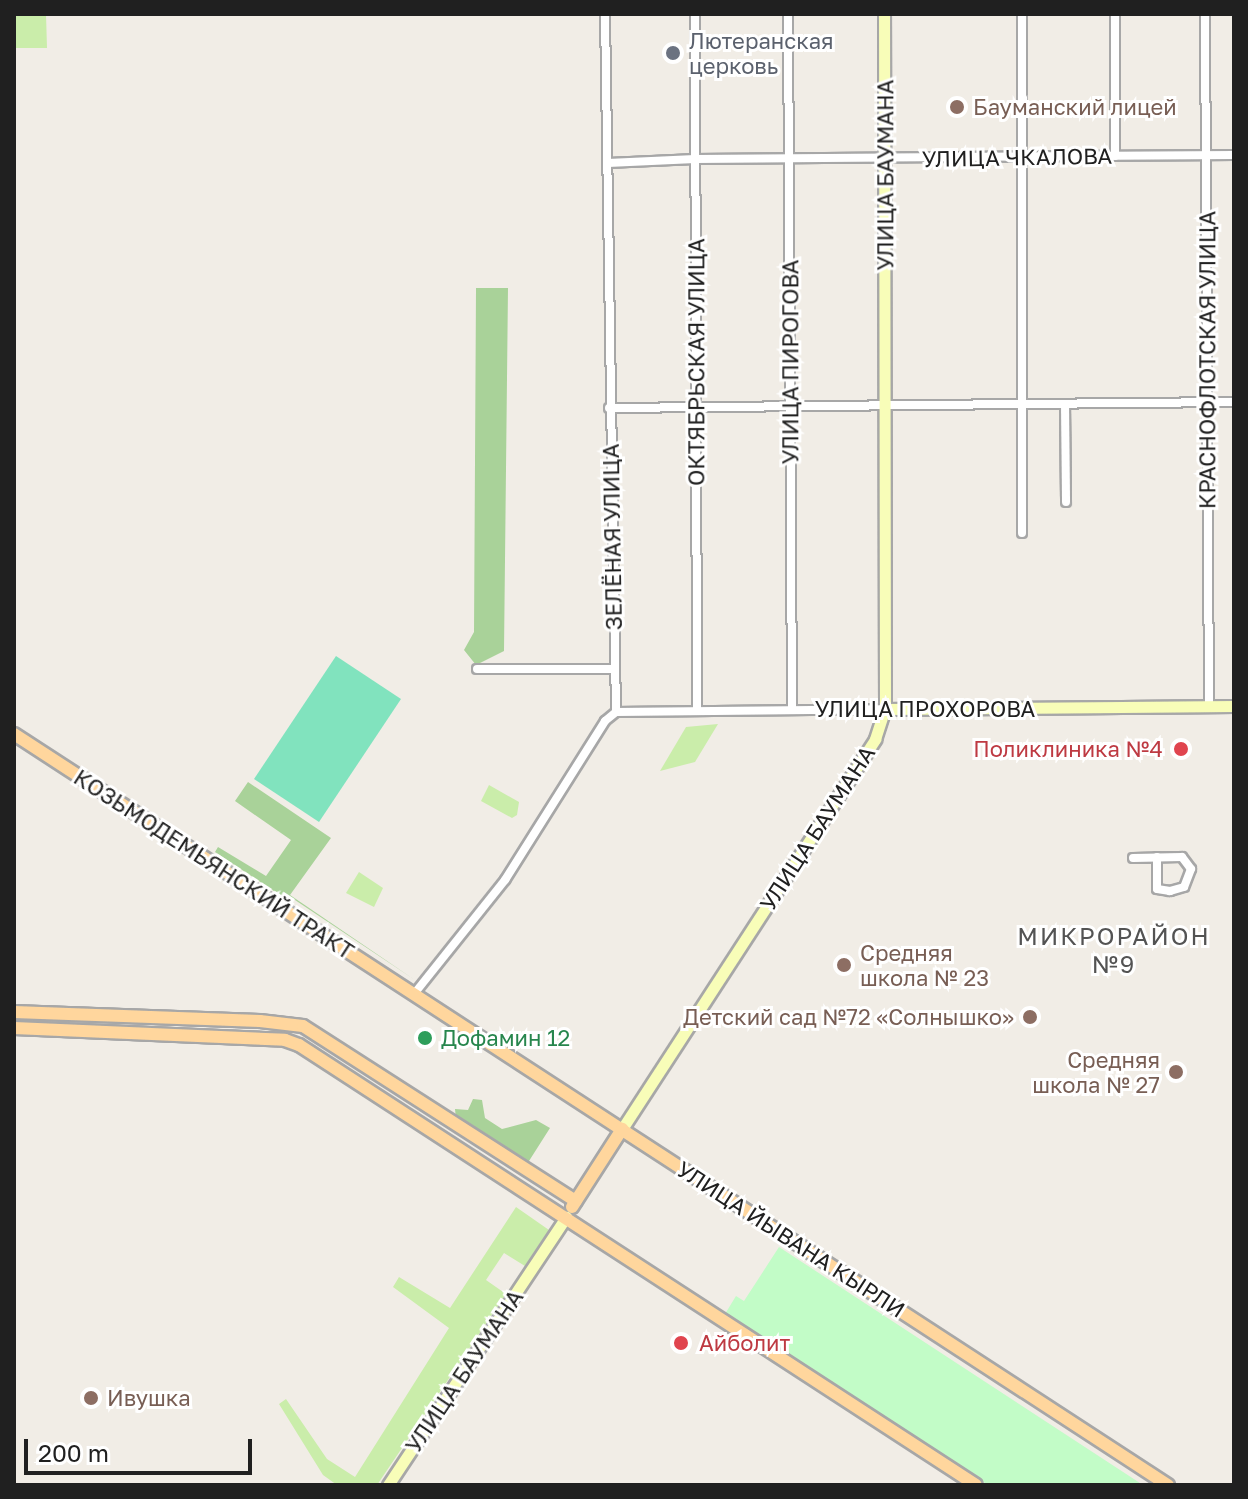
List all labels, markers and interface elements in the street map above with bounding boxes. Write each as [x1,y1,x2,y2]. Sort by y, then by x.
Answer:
place label: Лютеранская церковь [689,27,834,78]
marker: Лютеранская церковь [664,44,682,62]
street label: УЛИЦА БАУМАНА [872,79,898,271]
place label: Бауманский лицей [973,94,1177,120]
marker: Бауманский лицей [948,98,966,116]
street label: УЛИЦА ЧКАЛОВА [922,142,1112,172]
street label: КРАСНОФЛОТСКАЯ УЛИЦА [1194,211,1220,509]
street label: ОКТЯБРЬСКАЯ УЛИЦА [683,238,709,486]
street label: УЛИЦА ПИРОГОВА [777,260,803,464]
street label: ЗЕЛЁНАЯ УЛИЦА [597,443,627,631]
street label: УЛИЦА ПРОХОРОВА [815,696,1035,722]
place label: Поликлиника №4 [973,736,1163,762]
marker: Поликлиника №4 [1170,738,1192,760]
street label: УЛИЦА БАУМАНА [754,741,880,915]
street label: КОЗЬМОДЕМЬЯНСКИЙ ТРАКТ [69,764,359,964]
district label: МИКРОРАЙОН №9 [1017,922,1211,978]
place label: Средняя школа № 23 [860,939,989,990]
marker: Средняя школа № 23 [835,956,853,974]
place label: Детский сад №72 «Солнышко» [683,1004,1014,1030]
marker: Детский сад №72 «Солнышко» [1021,1008,1039,1026]
place label: Дофамин 12 [441,1025,570,1051]
marker: Дофамин 12 [416,1029,434,1047]
place label: Средняя школа № 27 [1032,1046,1160,1098]
marker: Средняя школа № 27 [1167,1063,1185,1081]
street label: УЛИЦА ЙЫВАНА КЫРЛИ [672,1155,910,1323]
street label: УЛИЦА БАУМАНА [400,1284,528,1458]
place label: Айболит [699,1330,790,1356]
marker: Айболит [670,1332,692,1354]
place label: Ивушка [107,1385,191,1411]
marker: Ивушка [82,1389,100,1407]
scale bar [28,1423,256,1473]
text: 200 m [38,1438,109,1467]

